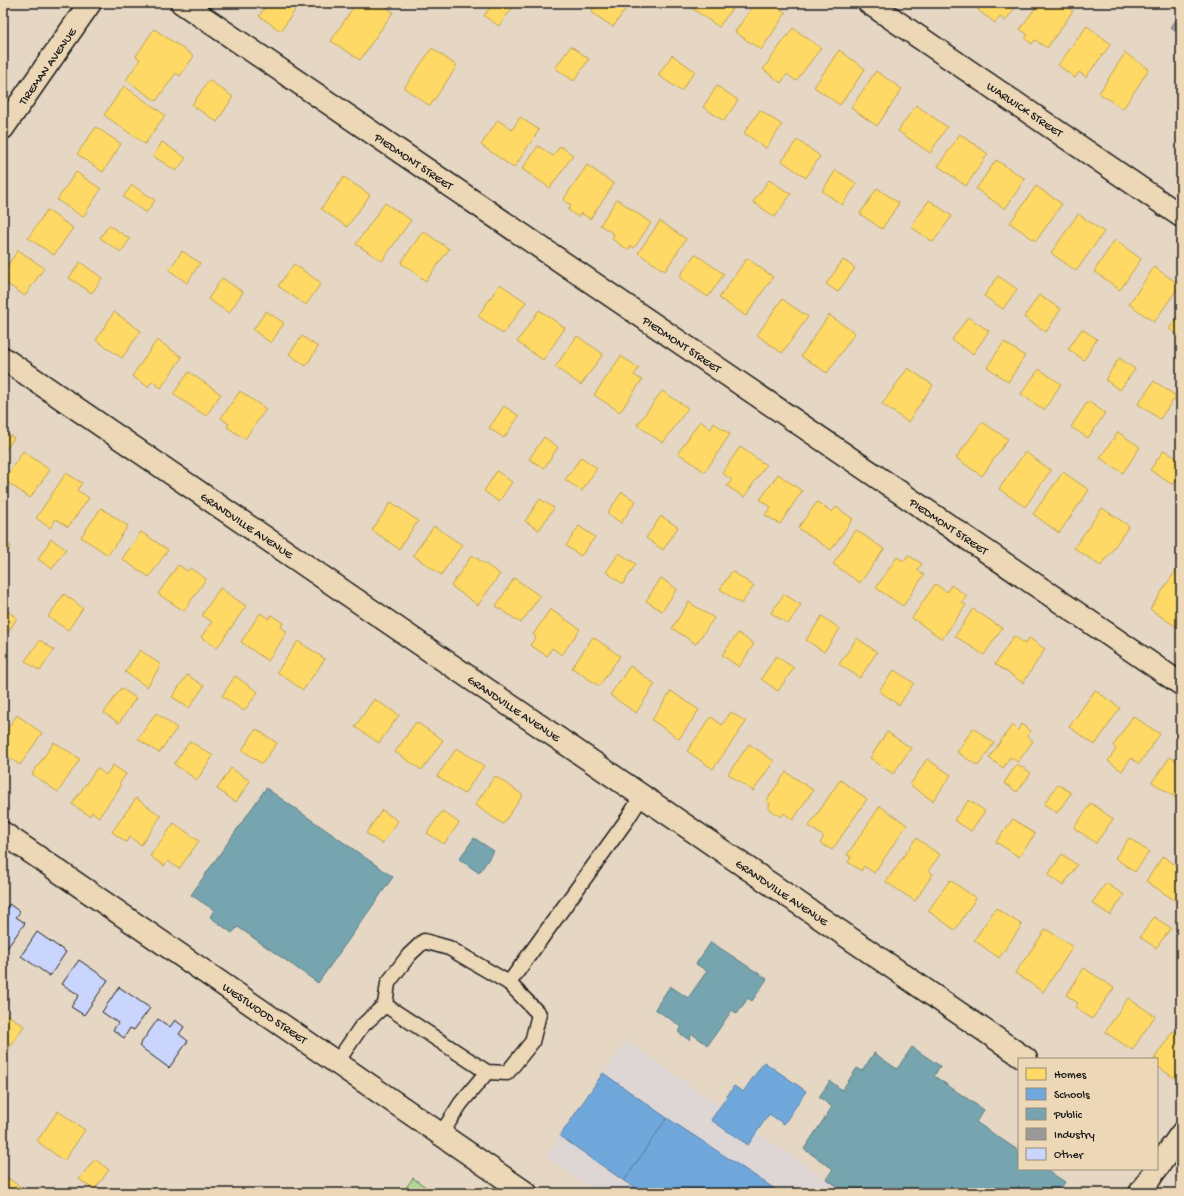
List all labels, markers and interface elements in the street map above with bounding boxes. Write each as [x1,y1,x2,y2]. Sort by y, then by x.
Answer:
street label: TIREMAN AVENUE [16,26,81,109]
street label: WARWICK STREET [983,80,1066,142]
street label: PIEDMONT STREET [370,131,456,195]
street label: PIEDMONT STREET [638,314,724,378]
street label: GRANDVILLE AVENUE [197,490,295,563]
street label: PIEDMONT STREET [905,496,991,560]
street label: GRANDVILLE AVENUE [464,673,562,746]
street label: GRANDVILLE AVENUE [732,857,830,930]
street label: WESTWOOD STREET [219,981,310,1049]
legend [1018,1058,1158,1170]
text: Homes [1054,1069,1087,1083]
text: Schools [1054,1089,1090,1103]
text: Public [1053,1109,1083,1123]
text: Industry [1054,1129,1095,1143]
text: Other [1054,1149,1085,1163]

